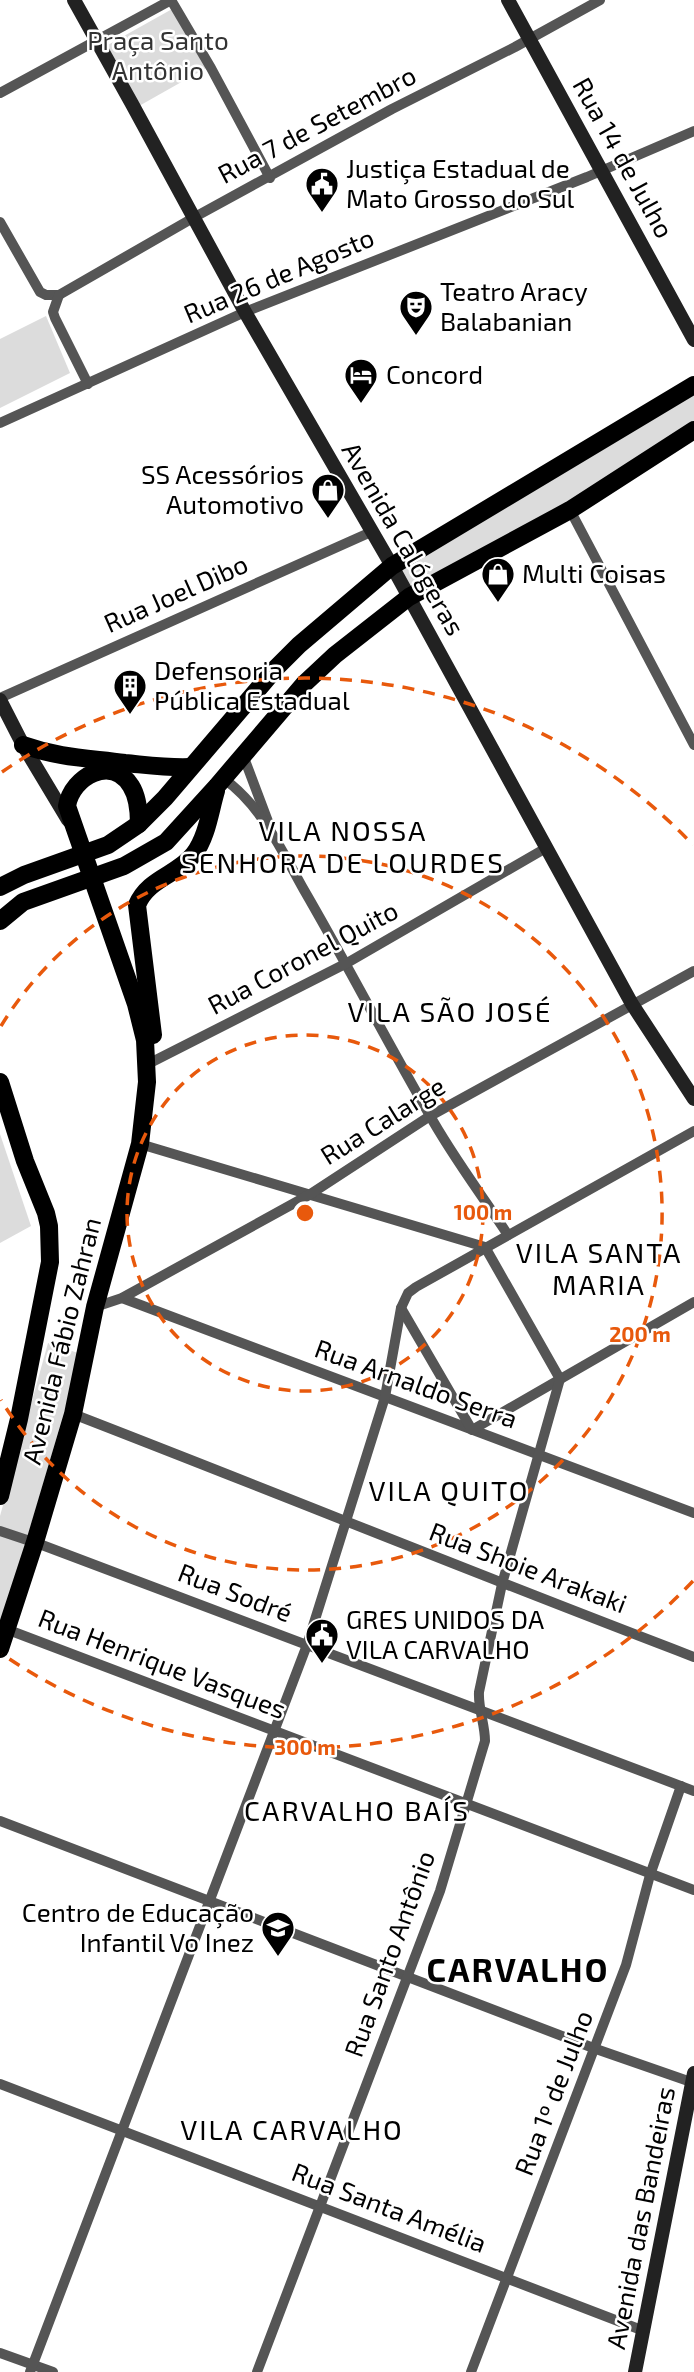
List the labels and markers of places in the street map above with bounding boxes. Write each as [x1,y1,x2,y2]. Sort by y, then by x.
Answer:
place label: Justiça Estadual de Mato Grosso do Sul [346,152,575,213]
public building icon: Justiça Estadual de Mato Grosso do Sul [303,165,341,214]
place label: Teatro Aracy Balabanian [440,275,588,336]
theatre icon: Teatro Aracy Balabanian [397,288,435,337]
hotel icon: Concord [342,356,380,405]
place label: Concord [386,358,483,389]
place label: SS Acessórios Automotivo [141,458,304,519]
shop icon: SS Acessórios Automotivo [309,471,347,520]
shop icon: Multi Coisas [479,555,517,604]
place label: Multi Coisas [522,557,666,588]
place label: Defensoria Pública Estadual [154,654,350,715]
building icon: Defensoria Pública Estadual [111,667,149,716]
centre of rings [293,1201,317,1225]
place label: GRES UNIDOS DA VILA CARVALHO [346,1603,544,1664]
public building icon: GRES UNIDOS DA VILA CARVALHO [303,1616,341,1665]
place label: Centro de Educação Infantil Vo Inez [22,1896,254,1957]
school or university icon: Centro de Educação Infantil Vo Inez [259,1909,297,1958]

